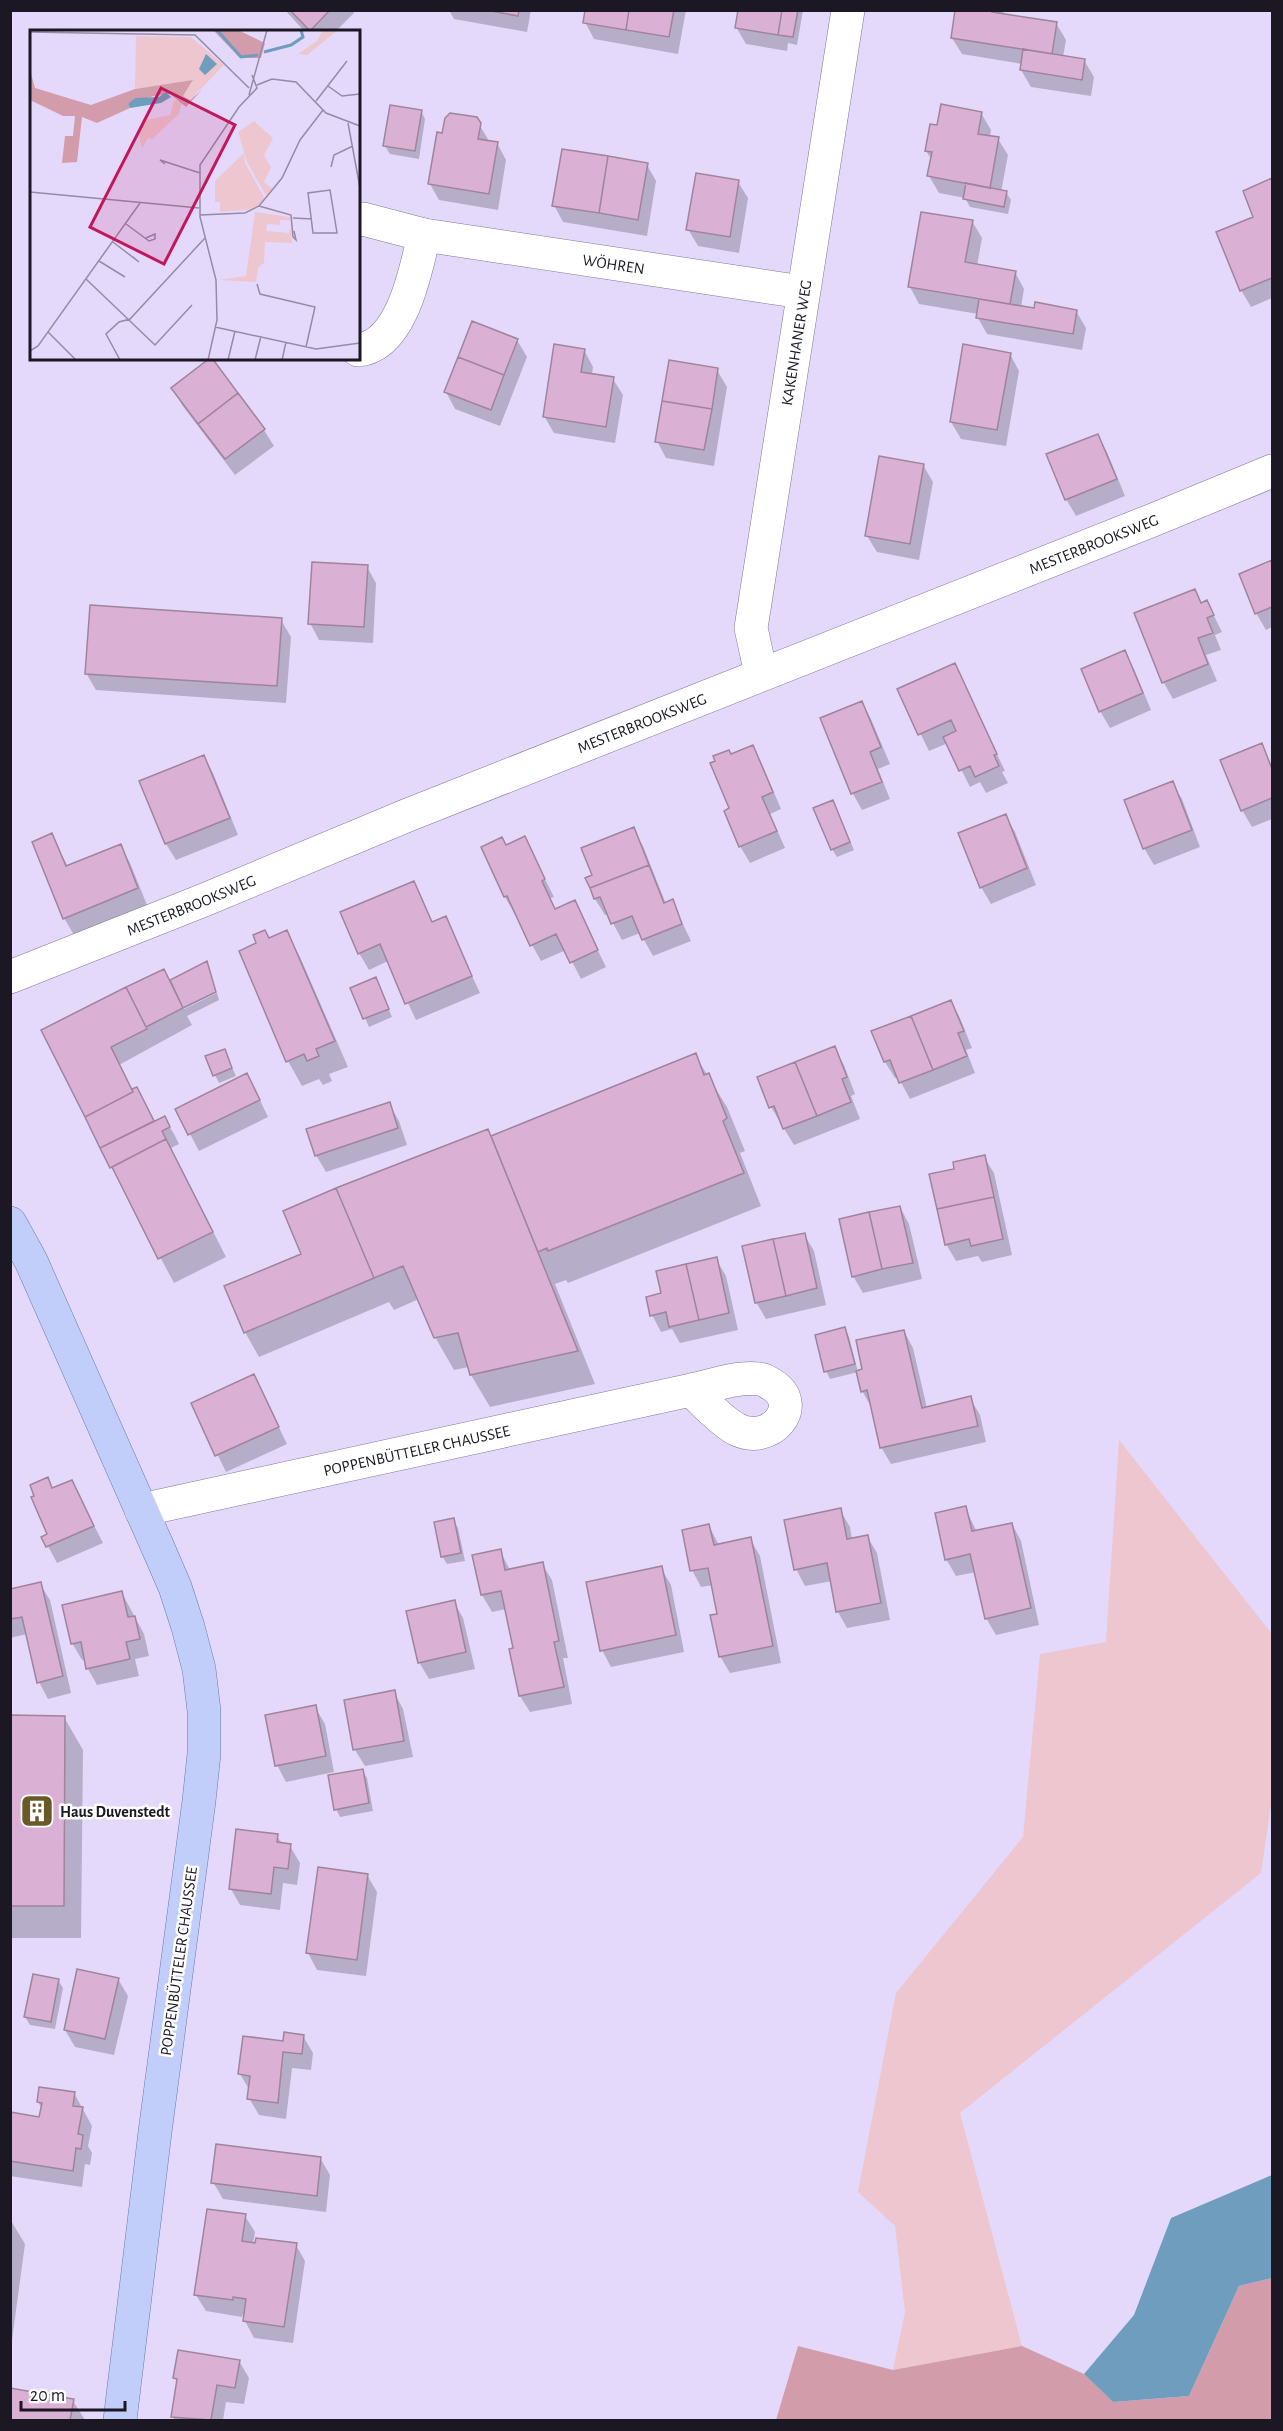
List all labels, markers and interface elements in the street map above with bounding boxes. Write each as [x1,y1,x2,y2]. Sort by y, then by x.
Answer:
inset map [30,30,360,360]
street label: WÖHREN [581,252,646,277]
street label: KAKENHANER WEG [779,279,815,407]
street label: MESTERBROOKSWEG [1027,512,1161,577]
street label: MESTERBROOKSWEG [575,691,709,756]
street label: MESTERBROOKSWEG [125,872,258,939]
street label: POPPENBÜTTELER CHAUSSEE [322,1423,512,1479]
building icon: Haus Duvenstedt [19,1793,55,1829]
place label: Haus Duvenstedt [60,1804,171,1820]
street label: POPPENBÜTTELER CHAUSSEE [156,1865,200,2057]
scale bar [21,2374,124,2412]
text: 20 m [30,2387,65,2405]

